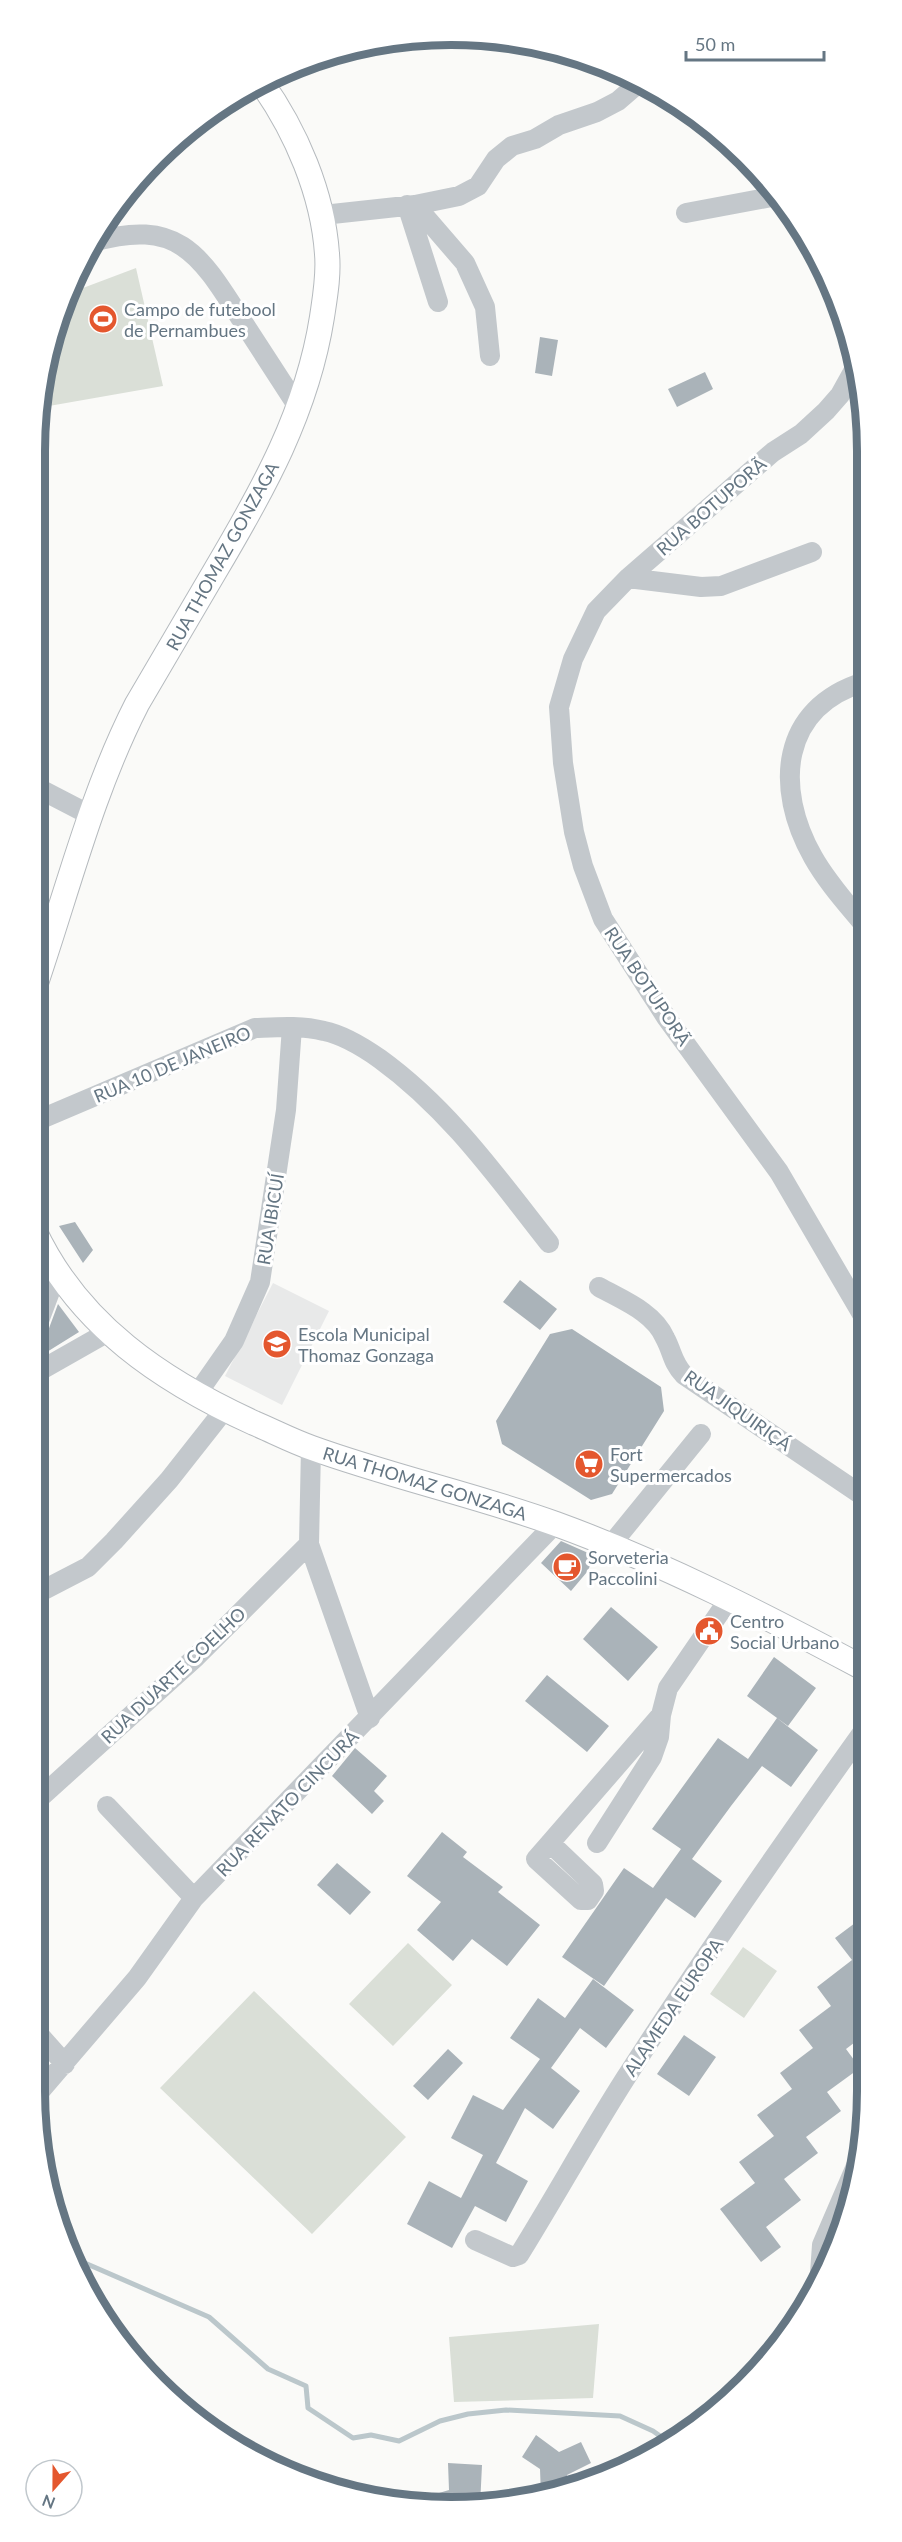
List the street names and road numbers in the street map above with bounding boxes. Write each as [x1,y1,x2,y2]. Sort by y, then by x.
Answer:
street label: RUA BOTUPORÃ [652,452,771,560]
street label: RUA THOMAZ GONZAGA [161,457,283,654]
street label: RUA BOTUPORÃ [600,922,696,1050]
street label: RUA 10 DE JANEIRO [90,1021,254,1107]
street label: RUA IBICUÍ [252,1171,288,1266]
street label: RUA JIQUIRIÇÁ [680,1365,796,1456]
street label: RUA THOMAZ GONZAGA [320,1441,530,1525]
street label: RUA DUARTE COELHO [96,1602,250,1748]
street label: RUA RENATO CINCURÁ [211,1725,363,1881]
street label: ALAMEDA EUROPA [619,1933,728,2080]

